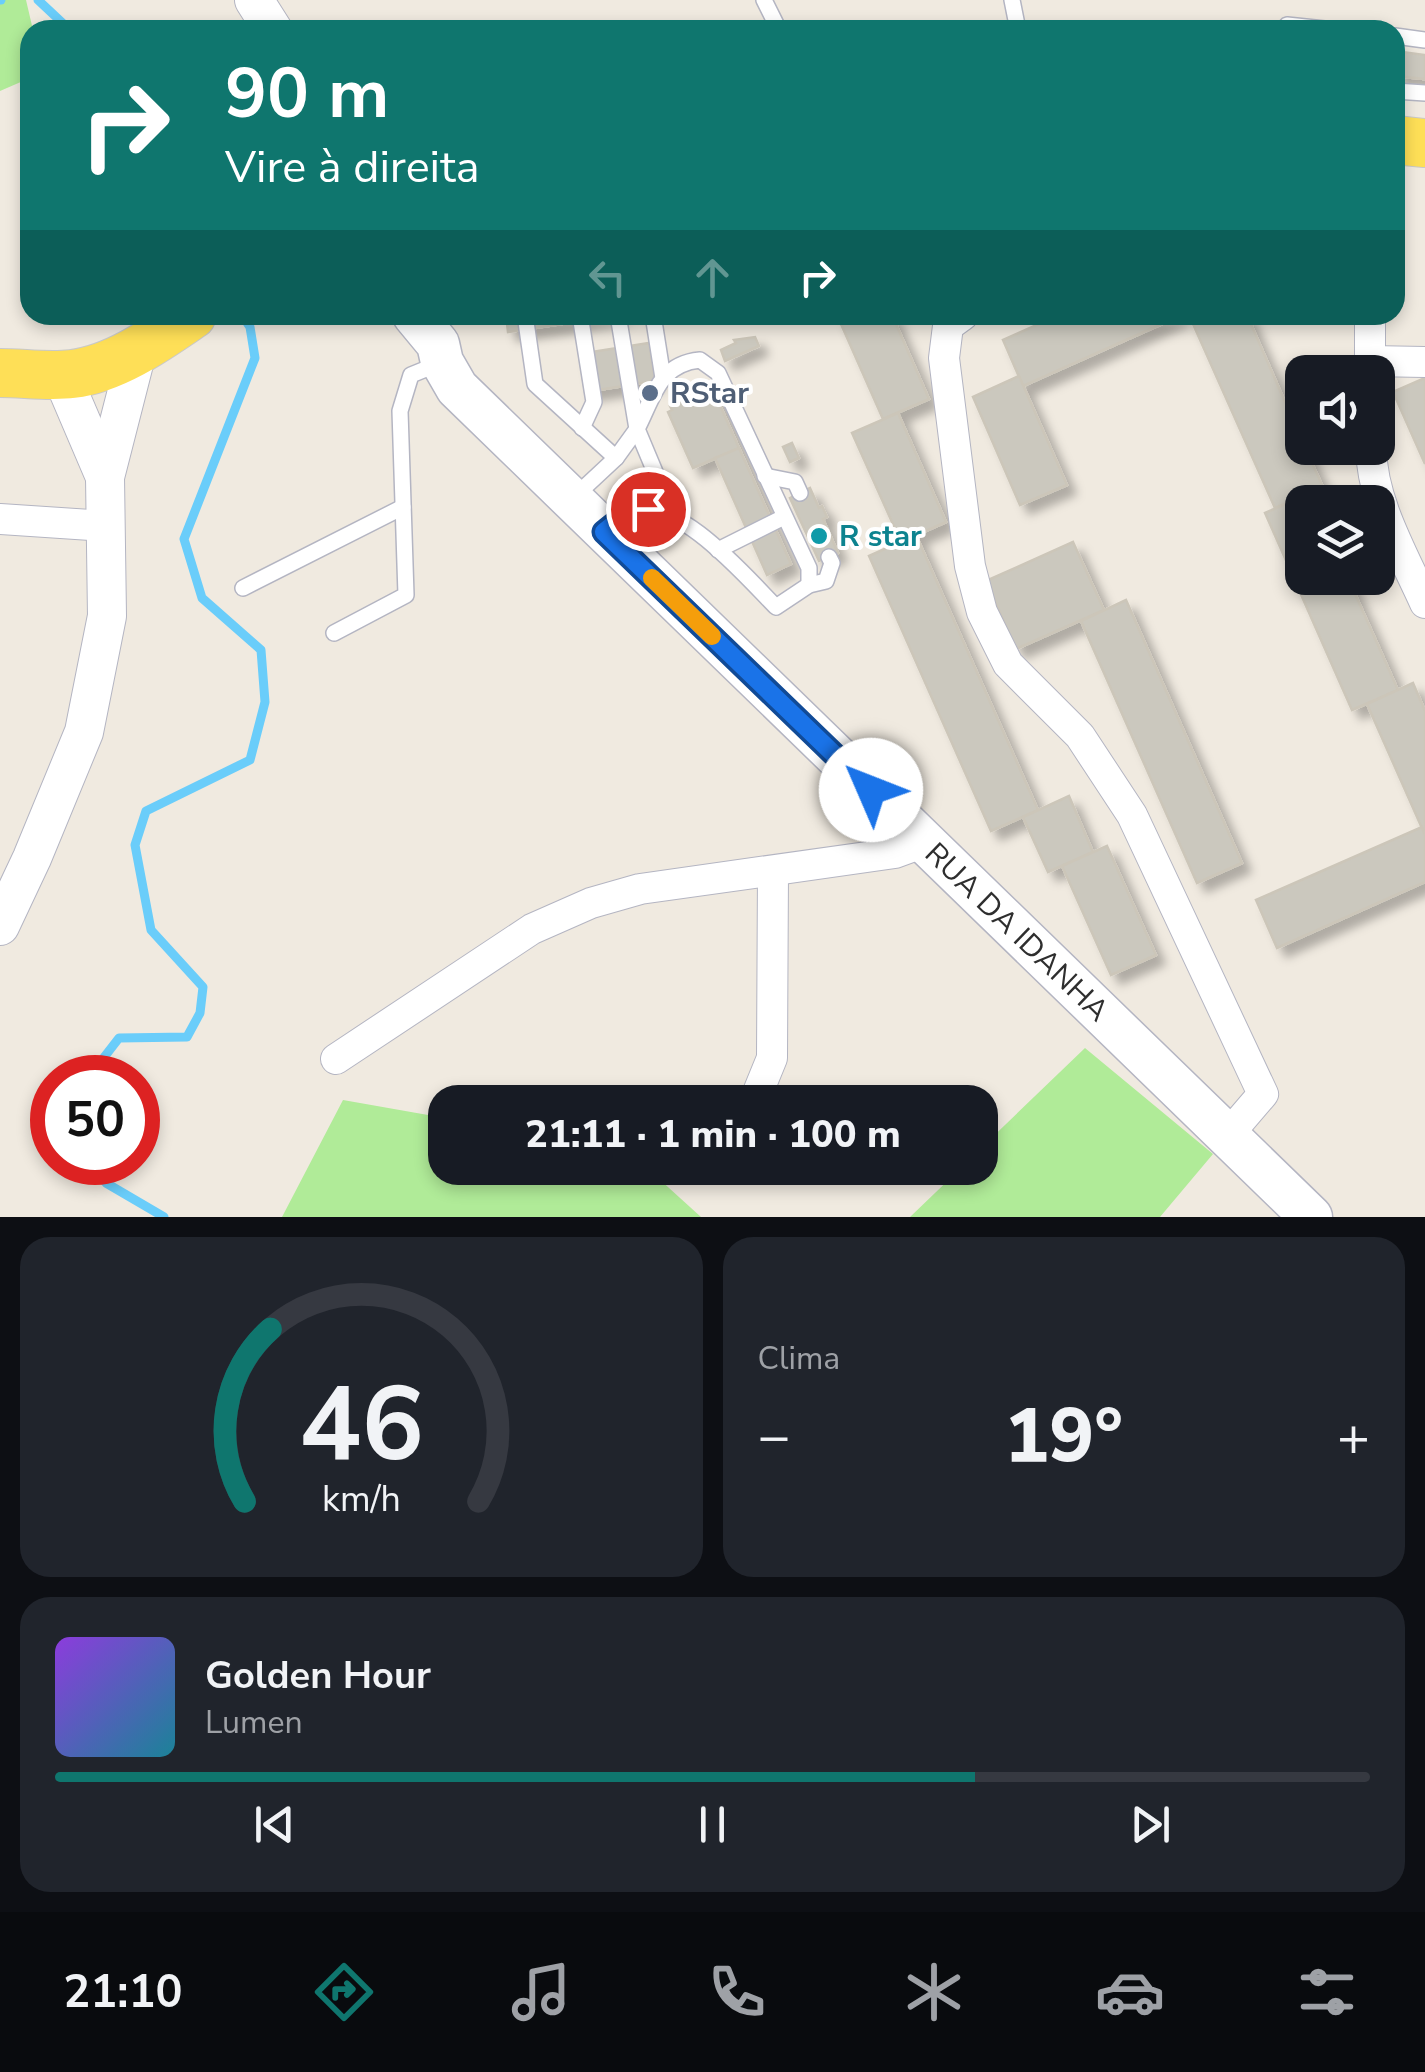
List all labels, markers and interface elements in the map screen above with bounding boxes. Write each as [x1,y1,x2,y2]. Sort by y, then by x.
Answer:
text: 90 m [225,46,389,142]
icon: right [60,60,190,190]
text: Vire à direita [225,137,480,198]
icon: left [580,250,635,305]
icon: ahead [685,250,740,305]
icon: right [790,250,845,305]
map controls [1285,355,1395,595]
button: sound [1285,355,1395,465]
place label: RStar [670,373,749,414]
marker: RStar [639,382,661,404]
pin [606,467,691,552]
icon: arrive [621,482,676,537]
button: layers [1285,485,1395,595]
place label: R star [839,516,922,557]
marker: R star [808,525,830,547]
position arrow [819,738,923,842]
street label: RUA DA IDANHA [916,834,1118,1031]
speed limit sign: 50 [30,1055,160,1185]
text: 21:11 · 1 min · 100 m [525,1109,901,1160]
text: Clima [758,1337,840,1380]
text: 46 [299,1354,424,1496]
text: 19° [1004,1385,1123,1487]
text: − [758,1399,791,1474]
text: + [1337,1399,1370,1474]
text: km/h [322,1475,401,1524]
text: Golden Hour [205,1650,431,1701]
text: Lumen [205,1701,303,1744]
icon: previous [247,1797,302,1852]
icon: pause [685,1797,740,1852]
icon: next [1123,1797,1178,1852]
icon: directions [309,1957,379,2027]
icon: music [506,1957,576,2027]
icon: phone [702,1957,772,2027]
icon: climate [899,1957,969,2027]
icon: car [1095,1957,1165,2027]
icon: filters [1292,1957,1362,2027]
text: 21:10 [63,1962,182,2023]

